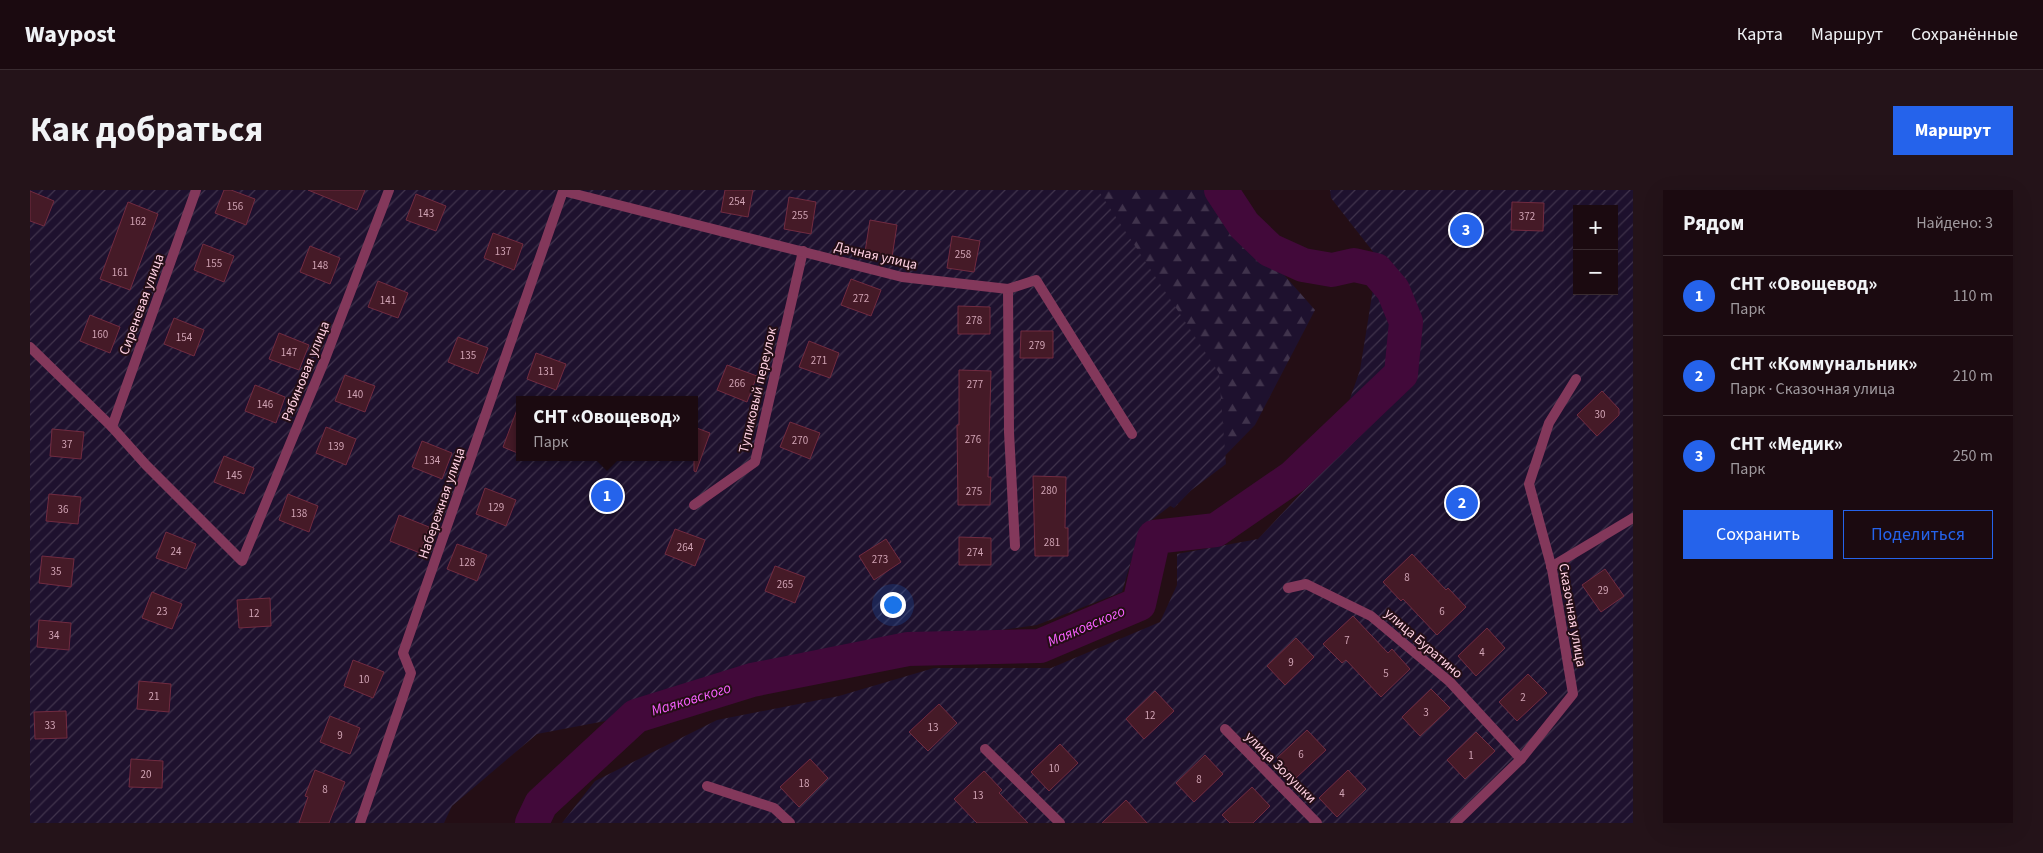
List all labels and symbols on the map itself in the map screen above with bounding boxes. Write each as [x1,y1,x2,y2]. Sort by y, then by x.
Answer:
house number: 254 [729,194,746,209]
house number: 156 [227,199,244,214]
house number: 143 [418,206,434,221]
house number: 255 [792,208,808,223]
house number: 372 [1519,209,1535,224]
pin: 3 [1450,211,1482,249]
house number: 162 [130,214,146,229]
street label: Дачная улица [832,237,919,275]
house number: 137 [495,244,511,259]
house number: 258 [955,247,972,262]
street label: Сиреневая улица [114,251,170,358]
house number: 155 [206,256,222,271]
house number: 148 [312,258,329,273]
house number: 161 [112,265,128,280]
house number: 272 [853,291,869,306]
house number: 141 [380,293,396,308]
house number: 278 [966,313,983,328]
street label: Рябиновая улица [277,318,335,425]
street label: Тупиковый переулок [734,325,782,455]
house number: 160 [92,327,108,342]
house number: 154 [176,330,193,345]
house number: 279 [1029,338,1045,353]
house number: 147 [281,345,297,360]
house number: 135 [460,348,476,363]
house number: 271 [811,353,827,368]
house number: 131 [538,364,554,379]
house number: 266 [729,376,746,391]
house number: 277 [967,377,983,392]
house number: 140 [347,387,363,402]
house number: 146 [257,397,274,412]
house number: 30 [1595,407,1605,422]
house number: 276 [965,432,982,447]
house number: 270 [792,433,808,448]
house number: 37 [62,437,72,452]
house number: 139 [328,439,344,454]
street label: Набережная улица [413,445,470,562]
house number: 134 [424,453,441,468]
house number: 145 [226,468,242,483]
pin: 1 [591,477,623,515]
house number: 280 [1041,483,1057,498]
house number: 275 [966,484,982,499]
pin: 2 [1446,484,1478,522]
house number: 129 [488,500,504,515]
house number: 36 [58,502,69,517]
house number: 138 [291,506,308,521]
house number: 281 [1044,535,1060,550]
house number: 264 [677,540,694,555]
house number: 24 [171,544,182,559]
house number: 274 [967,545,984,560]
house number: 273 [872,552,888,567]
house number: 128 [459,555,476,570]
street label: Сказочная улица [1553,562,1591,668]
house number: 35 [51,564,61,579]
house number: 8 [1404,570,1410,585]
house number: 265 [777,577,793,592]
house number: 29 [1598,583,1608,598]
your location [880,592,906,618]
water label: Маяковского [1044,601,1129,652]
house number: 23 [157,604,167,619]
street label: улица Буратино [1380,604,1467,684]
house number: 6 [1439,604,1445,619]
house number: 12 [249,606,259,621]
house number: 34 [49,628,60,643]
house number: 7 [1344,633,1350,648]
house number: 4 [1479,645,1485,660]
house number: 9 [1288,655,1294,670]
house number: 5 [1383,666,1389,681]
house number: 10 [359,672,369,687]
water label: Маяковского [649,677,734,722]
house number: 21 [149,689,159,704]
house number: 2 [1520,690,1526,705]
house number: 3 [1423,705,1429,720]
house number: 12 [1145,708,1155,723]
house number: 33 [45,718,55,733]
house number: 13 [928,720,938,735]
street label: улица Золушки [1240,727,1321,808]
house number: 9 [337,728,343,743]
house number: 6 [1298,747,1304,762]
house number: 1 [1468,748,1474,763]
house number: 10 [1049,761,1059,776]
house number: 20 [141,767,151,782]
house number: 8 [1196,772,1202,787]
house number: 18 [799,776,810,791]
house number: 8 [322,782,328,797]
house number: 4 [1339,786,1345,801]
house number: 13 [973,788,983,803]

